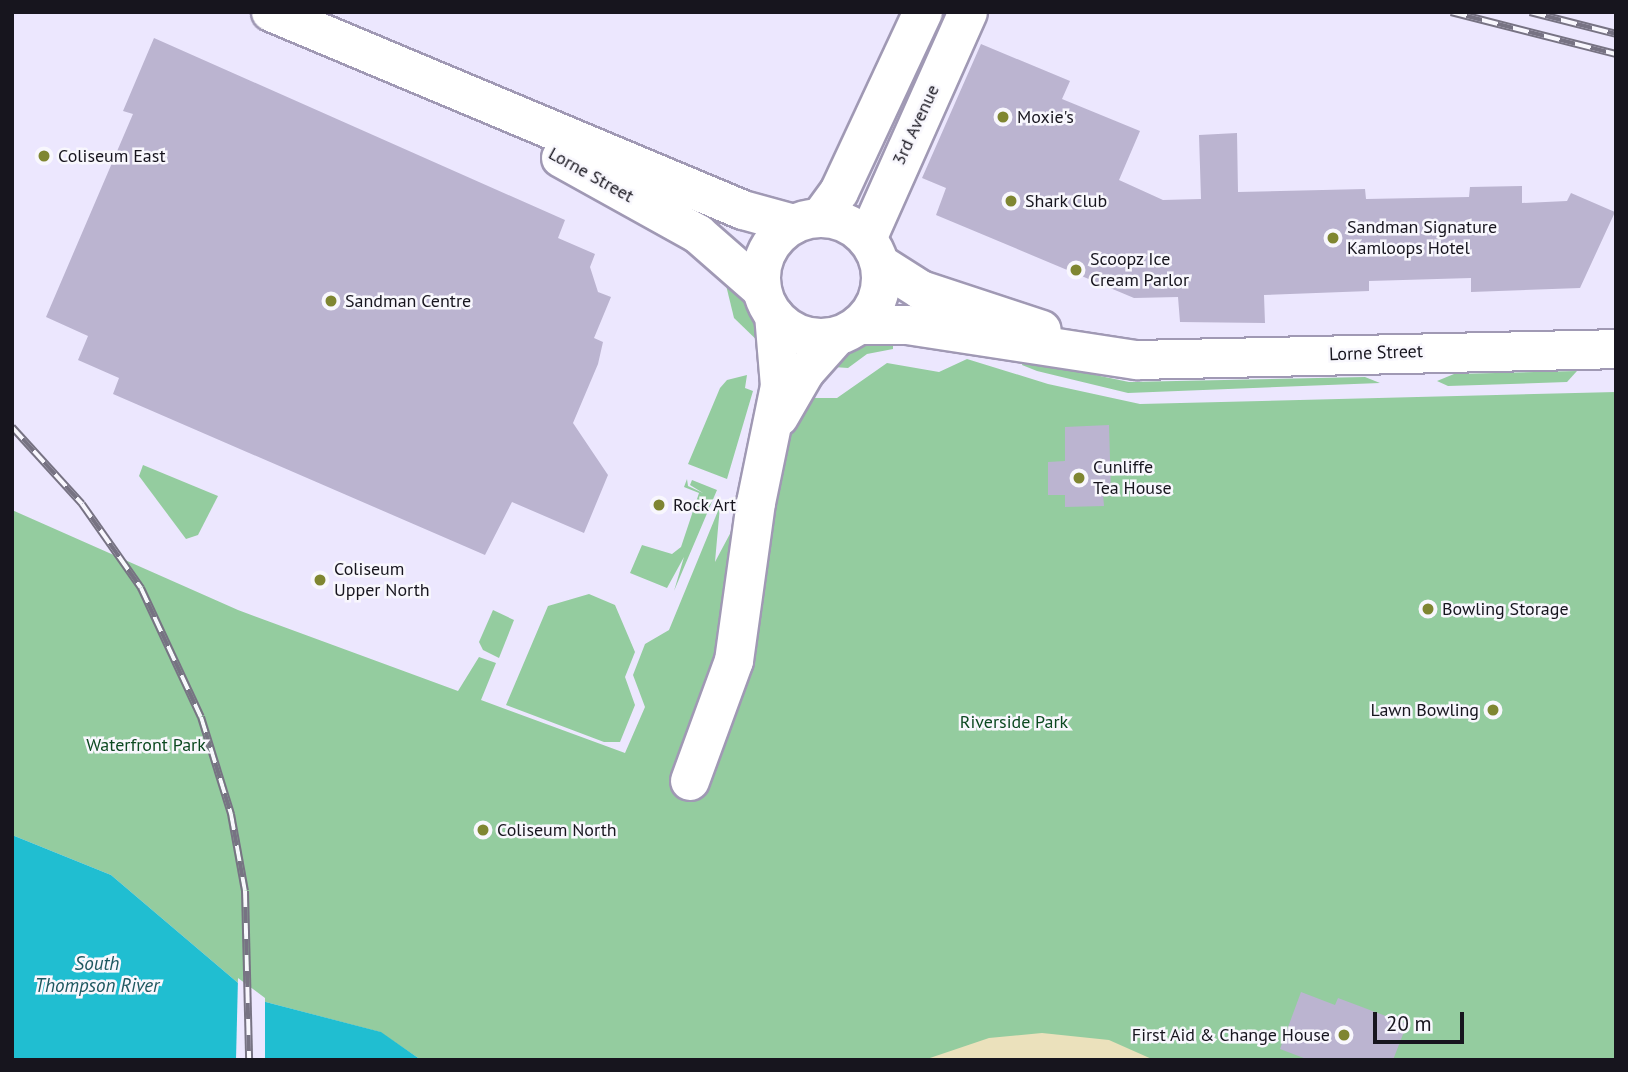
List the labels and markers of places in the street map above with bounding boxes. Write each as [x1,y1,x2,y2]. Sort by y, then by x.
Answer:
place label: Moxie's [1017,106,1074,128]
marker: Moxie's [995,109,1011,125]
place label: Coliseum East [58,145,165,167]
marker: Coliseum East [36,148,52,164]
place label: Shark Club [1025,190,1108,212]
marker: Shark Club [1003,193,1019,209]
place label: Sandman Signature Kamloops Hotel [1347,217,1497,260]
marker: Sandman Signature Kamloops Hotel [1325,230,1341,246]
place label: Scoopz Ice Cream Parlor [1090,249,1189,292]
marker: Scoopz Ice Cream Parlor [1068,262,1084,278]
place label: Sandman Centre [345,290,471,312]
marker: Sandman Centre [323,293,339,309]
place label: Cunliffe Tea House [1093,457,1172,500]
marker: Cunliffe Tea House [1071,470,1087,486]
place label: Rock Art [673,494,737,516]
marker: Rock Art [651,497,667,513]
place label: Coliseum Upper North [334,559,430,602]
marker: Coliseum Upper North [312,572,328,588]
place label: Bowling Storage [1442,598,1569,620]
marker: Bowling Storage [1420,601,1436,617]
place label: Lawn Bowling [1370,699,1479,721]
marker: Lawn Bowling [1485,702,1501,718]
place label: Coliseum North [497,819,617,841]
marker: Coliseum North [475,822,491,838]
place label: First Aid & Change House [1131,1024,1330,1046]
marker: First Aid & Change House [1336,1027,1352,1043]

